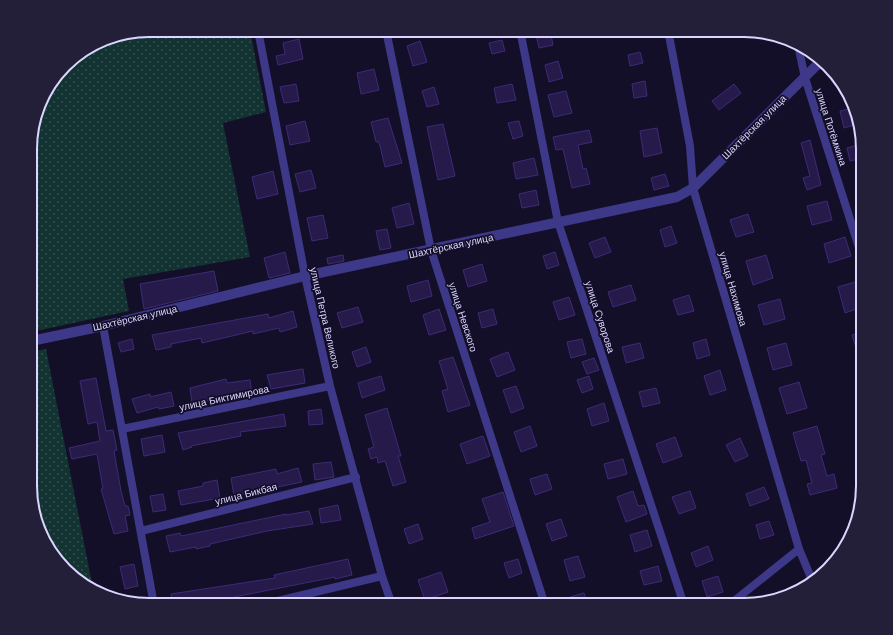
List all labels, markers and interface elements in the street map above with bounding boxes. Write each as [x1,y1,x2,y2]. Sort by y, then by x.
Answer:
street label: улица Потёмкина [813,87,849,168]
street label: Шахтёрская улица [720,92,789,161]
street label: Шахтёрская улица [408,232,495,260]
street label: улица Нахимова [717,251,749,328]
street label: улица Петра Великого [308,266,342,370]
street label: улица Суворова [583,280,617,355]
street label: улица Невского [447,281,480,353]
street label: Шахтёрская улица [92,303,179,333]
street label: улица Биктимирова [178,383,270,413]
street label: улица Бикбая [214,481,278,507]

